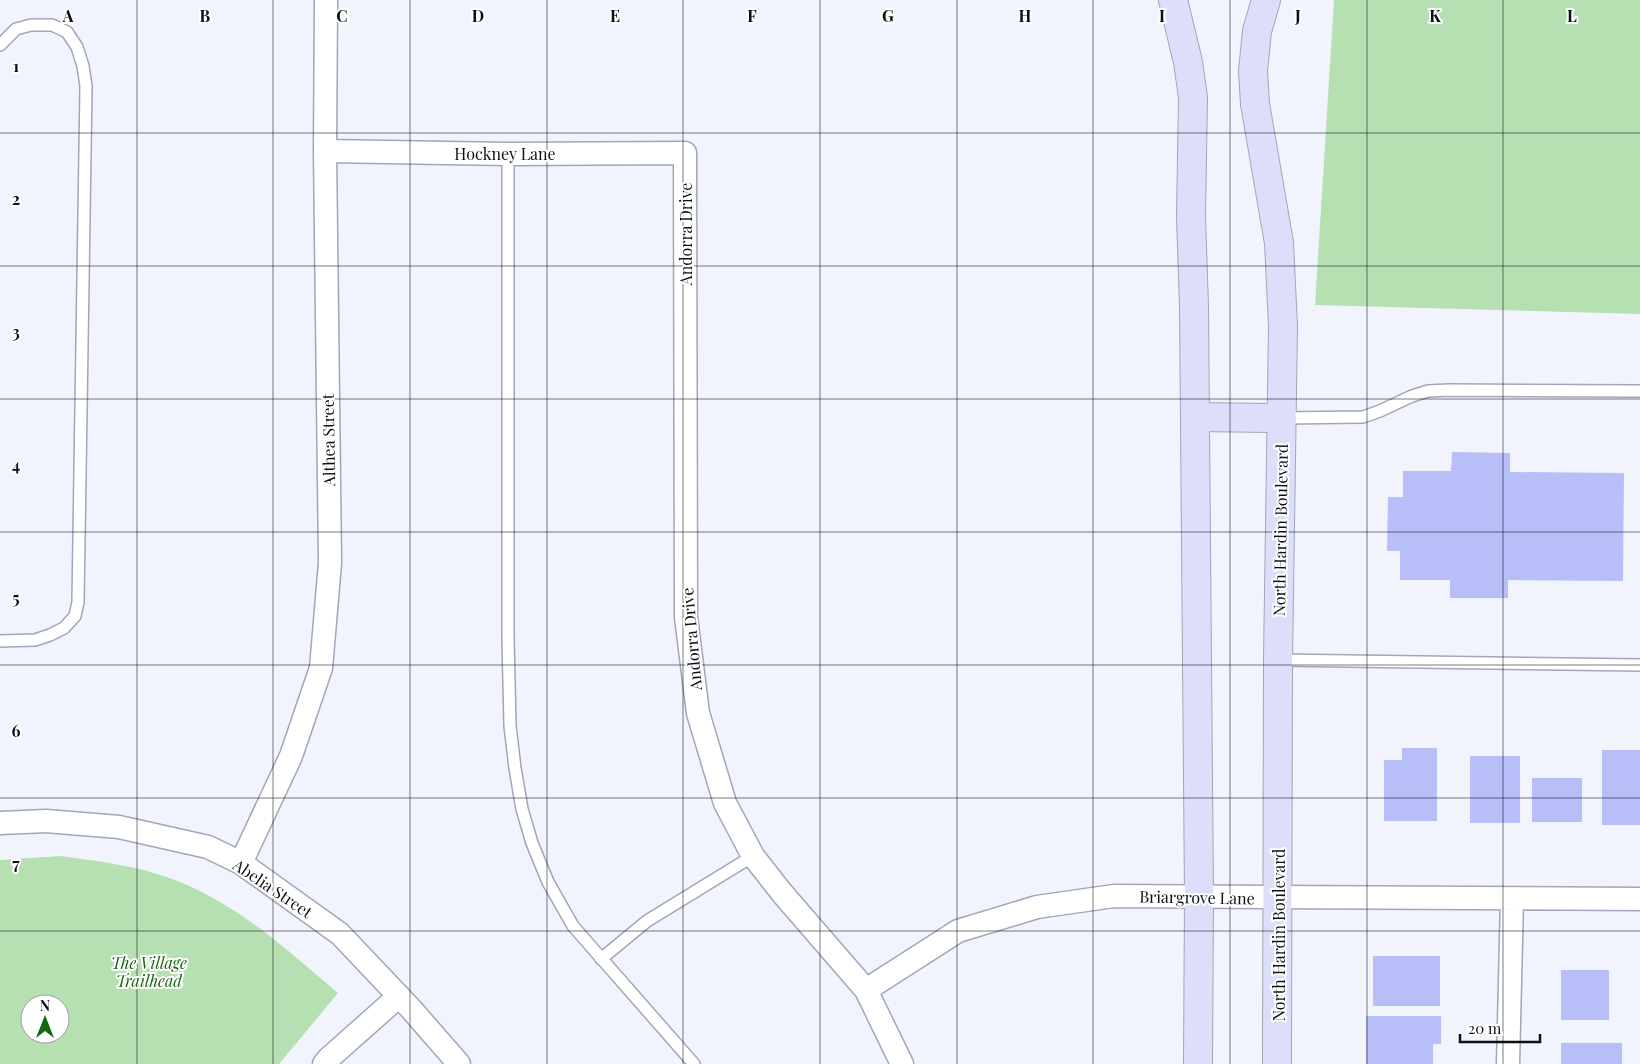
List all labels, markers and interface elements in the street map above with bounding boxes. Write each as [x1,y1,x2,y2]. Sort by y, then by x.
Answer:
text: A [62,5,74,26]
text: B [200,5,211,26]
text: C [336,5,348,26]
text: D [472,5,484,26]
text: E [610,5,620,26]
text: F [747,5,757,26]
text: G [882,5,894,26]
text: H [1019,5,1032,26]
text: I [1159,5,1165,26]
text: J [1294,5,1301,26]
text: K [1429,5,1441,26]
text: L [1567,5,1577,26]
text: 1 [13,55,19,76]
street label: Hockney Lane [454,143,556,164]
street label: Andorra Drive [675,183,696,286]
text: 2 [12,188,20,209]
text: 3 [12,321,20,342]
street label: Althea Street [317,393,339,487]
street label: North Hardin Boulevard [1268,444,1292,616]
text: 4 [12,454,20,475]
text: 5 [12,587,20,608]
street label: Andorra Drive [676,587,706,692]
text: 6 [12,720,21,741]
street label: North Hardin Boulevard [1268,849,1289,1021]
text: 7 [12,853,20,874]
street label: Abelia Street [229,853,317,922]
street label: Briargrove Lane [1139,885,1255,909]
park label: The Village Trailhead [111,952,187,991]
north arrow [20,994,70,1044]
text: N [40,996,50,1015]
scale bar [1460,1012,1540,1044]
text: 20 m [1468,1018,1502,1038]

